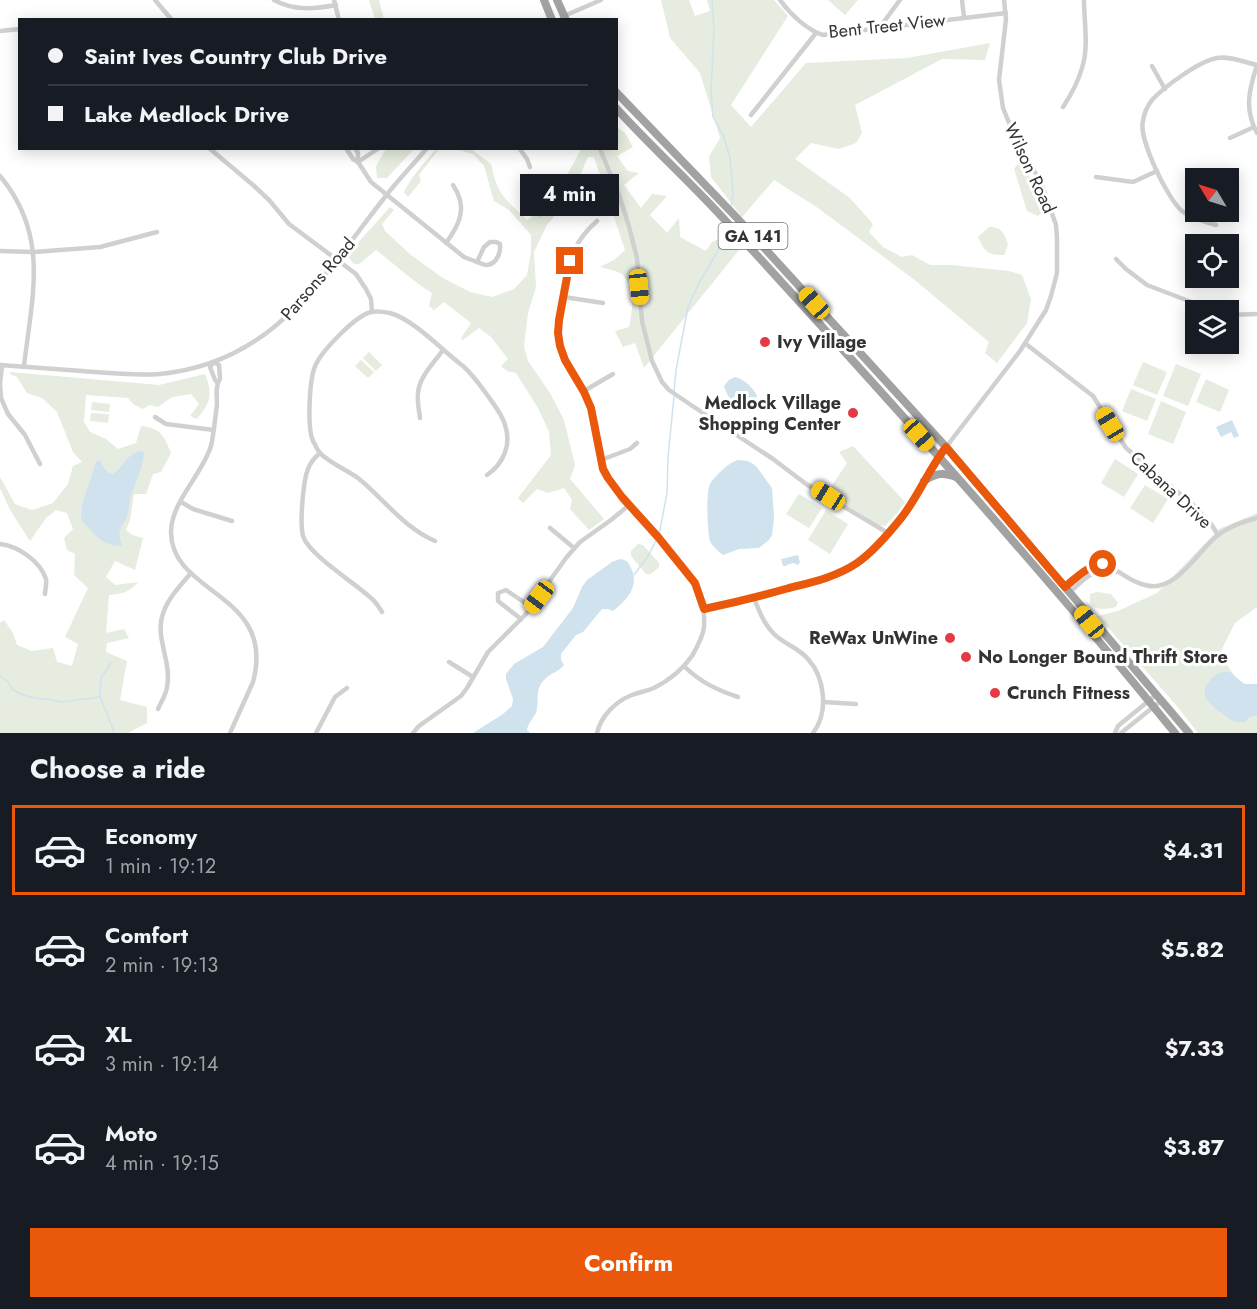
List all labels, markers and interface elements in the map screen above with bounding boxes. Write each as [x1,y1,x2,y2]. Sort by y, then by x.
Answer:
street label: Bent Treet View [827,7,947,45]
text: Saint Ives Country Club Drive [84,40,387,72]
text: Lake Medlock Drive [84,98,289,130]
street label: Wilson Road [998,118,1062,218]
north arrow [1185,168,1239,222]
map controls [1185,168,1239,354]
callout: 4 min [520,174,620,216]
text: 4 min [543,180,596,209]
road number: GA 141 [718,223,788,249]
street label: Parsons Road [275,232,361,326]
button: locate [1185,234,1239,288]
route end [556,247,583,274]
car [628,268,650,306]
car [795,284,833,322]
button: layers [1185,300,1239,354]
place label: Ivy Village [777,329,866,355]
marker: Ivy Village [758,335,772,349]
place label: Medlock Village Shopping Center [698,390,842,437]
car [1093,404,1127,444]
marker: Medlock Village Shopping Center [846,406,860,420]
car [900,416,938,454]
street label: Cabana Drive [1124,445,1218,535]
car [808,479,848,513]
route start [1089,550,1116,577]
car [521,577,557,617]
car [1071,602,1107,642]
place label: ReWax UnWine [809,625,938,651]
marker: ReWax UnWine [943,631,957,645]
place label: No Longer Bound Thrift Store [978,644,1228,670]
marker: No Longer Bound Thrift Store [959,650,973,664]
place label: Crunch Fitness [1007,680,1130,706]
marker: Crunch Fitness [988,686,1002,700]
text: Choose a ride [30,749,205,788]
text: Economy [105,820,197,852]
icon: car [33,823,87,877]
text: $4.31 [1163,834,1224,866]
text: 1 min · 19:12 [105,852,216,881]
text: Comfort [105,919,188,951]
icon: car [33,922,87,976]
text: $5.82 [1161,933,1224,965]
text: 2 min · 19:13 [105,951,218,980]
text: XL [105,1018,132,1050]
icon: car [33,1021,87,1075]
text: $7.33 [1165,1032,1224,1064]
text: 3 min · 19:14 [105,1050,218,1079]
text: Moto [105,1117,158,1149]
icon: car [33,1120,87,1174]
text: $3.87 [1163,1131,1224,1163]
text: 4 min · 19:15 [105,1149,219,1178]
button: Confirm [30,1228,1227,1297]

